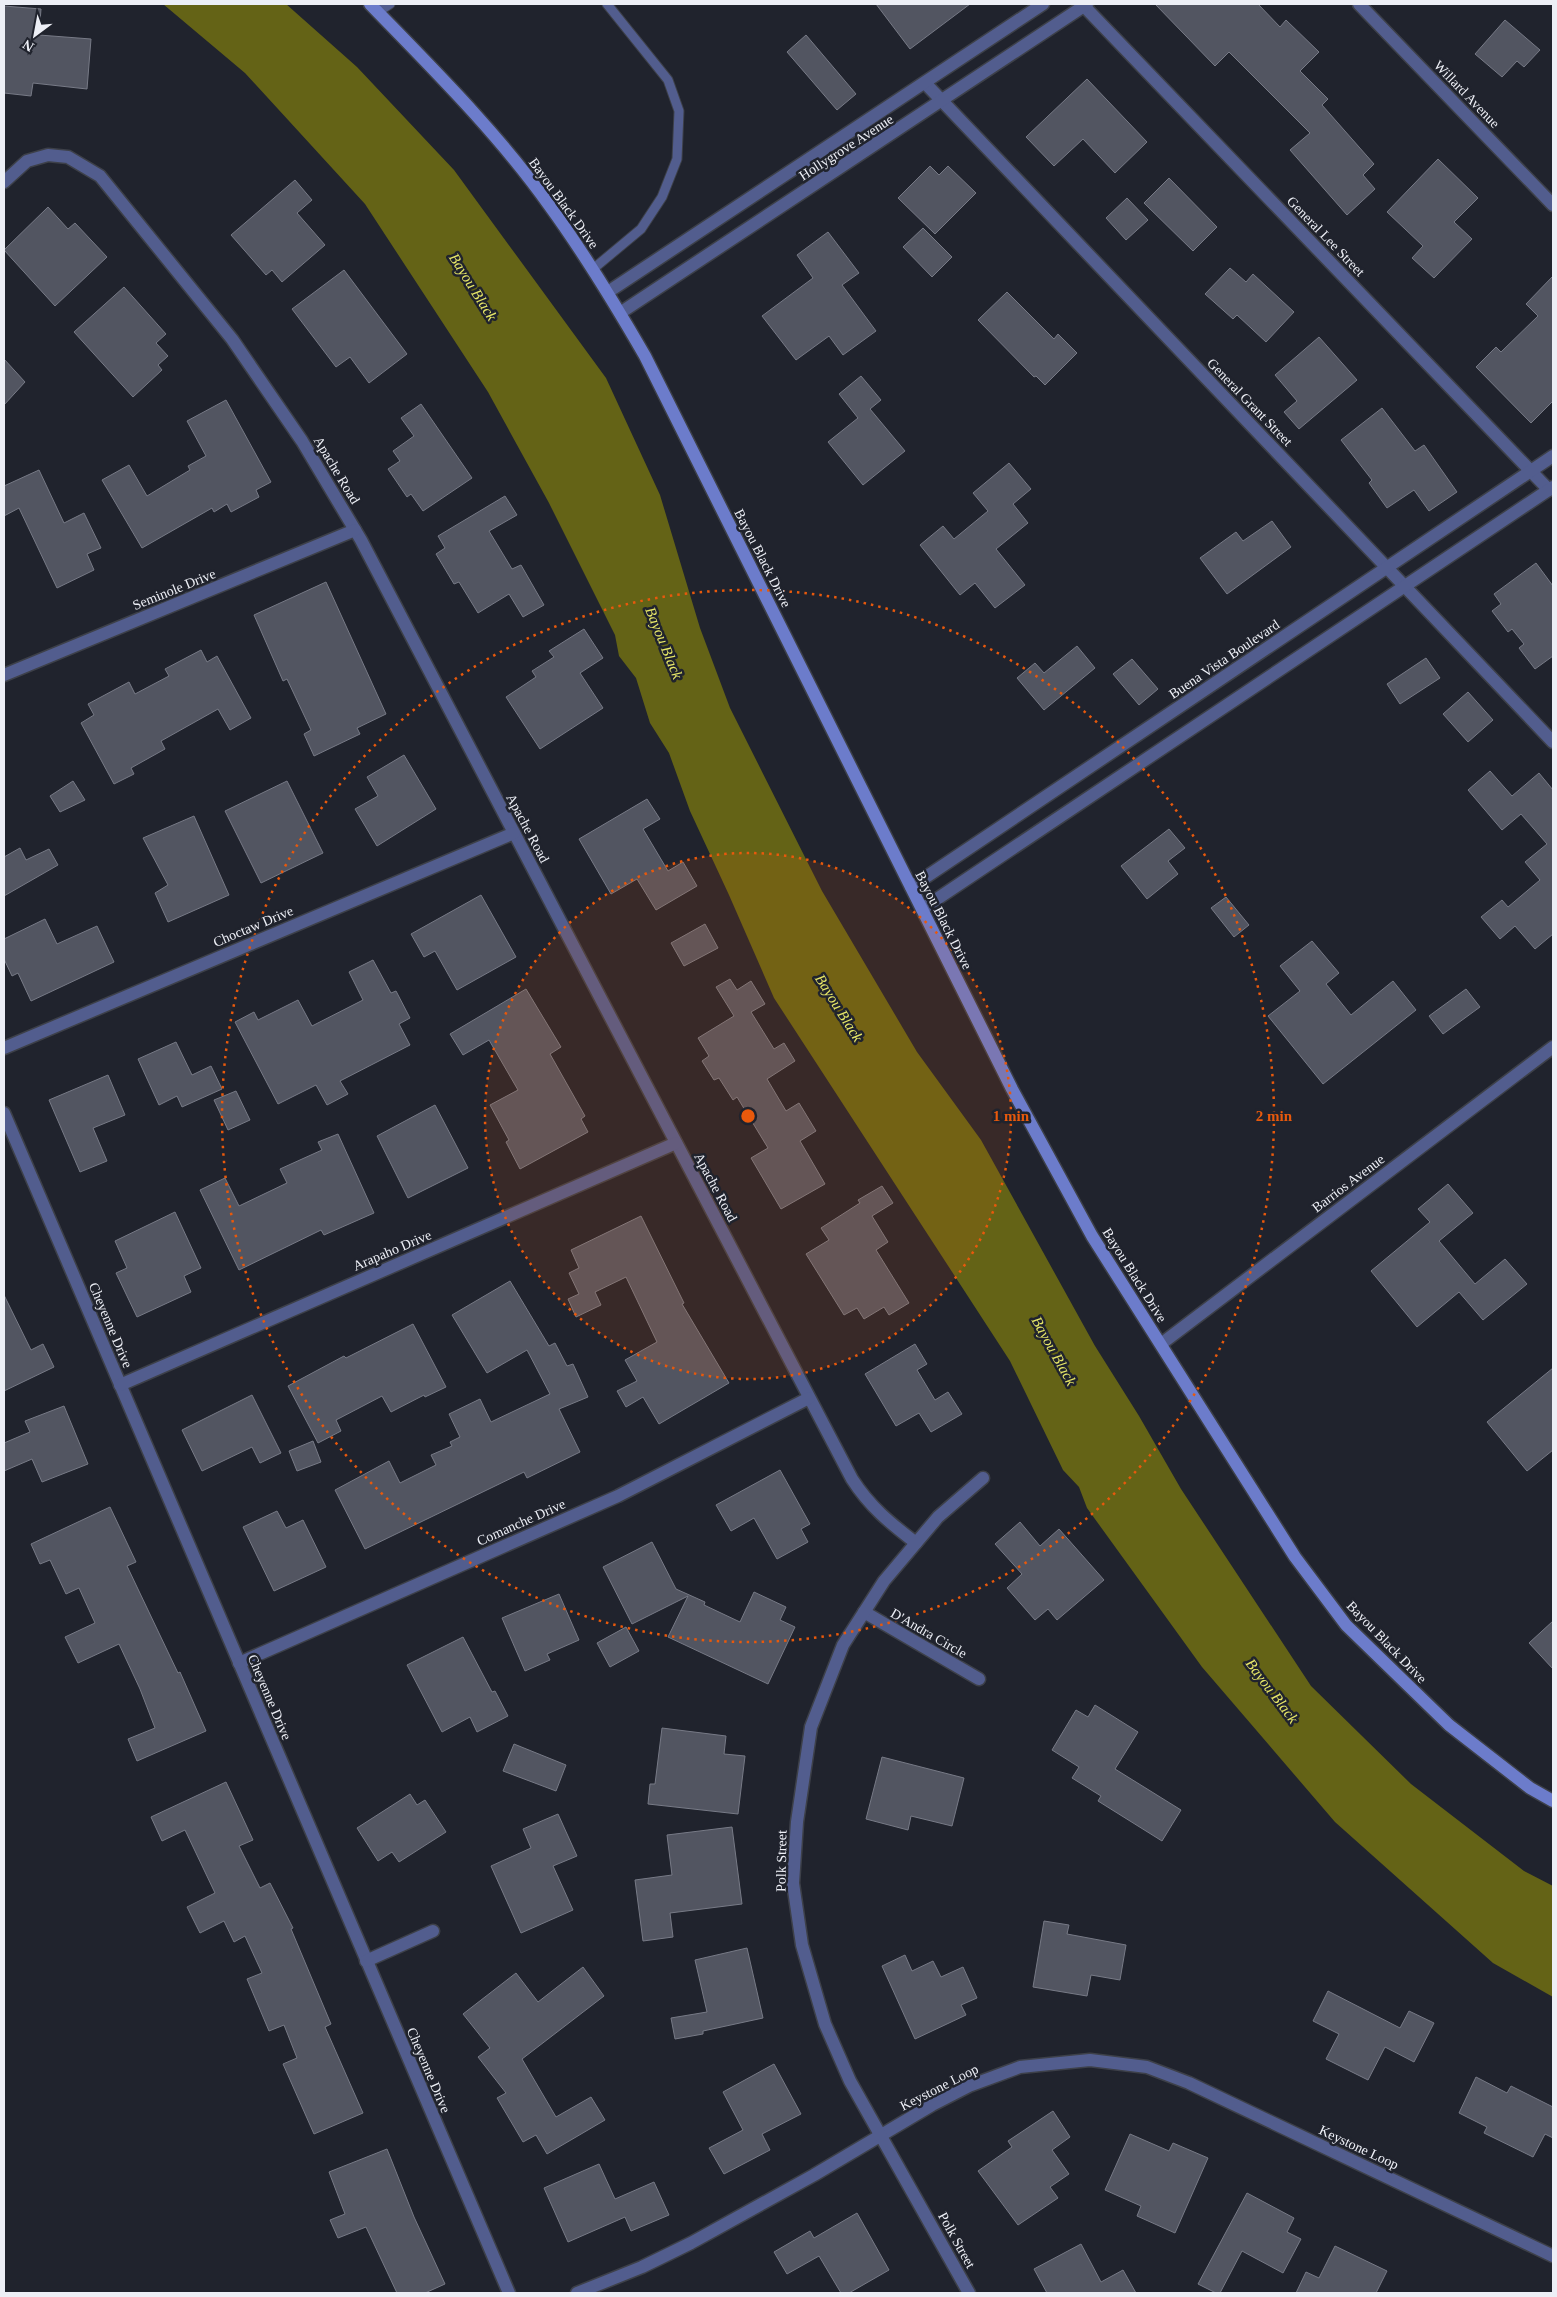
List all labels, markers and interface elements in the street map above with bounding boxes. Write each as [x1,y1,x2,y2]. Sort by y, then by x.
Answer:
north arrow [10,10,60,60]
text: N [20,37,37,55]
street label: Willard Avenue [1431,58,1502,131]
street label: Hollygrove Avenue [796,111,896,183]
street label: Bayou Black Drive [526,155,601,251]
street label: General Lee Street [1284,193,1368,279]
water label: Bayou Black [446,250,500,324]
street label: General Grant Street [1204,355,1295,449]
street label: Apache Road [311,434,363,507]
street label: Bayou Black Drive [731,507,794,610]
street label: Seminole Drive [130,566,218,613]
water label: Bayou Black [642,605,686,682]
street label: Buena Vista Boulevard [1166,617,1282,702]
street label: Apache Road [503,791,552,865]
street label: Bayou Black Drive [912,869,975,972]
street label: Choctaw Drive [211,903,295,950]
water label: Bayou Black [812,971,866,1045]
centre of rings [739,1107,757,1125]
text: 1 min [993,1108,1030,1124]
text: 2 min [1256,1108,1293,1124]
street label: Apache Road [691,1150,740,1224]
street label: Barrios Avenue [1309,1151,1387,1215]
street label: Bayou Black Drive [1100,1225,1170,1325]
street label: Arapaho Drive [351,1227,434,1274]
street label: Cheyenne Drive [86,1280,135,1370]
water label: Bayou Black [1029,1314,1080,1389]
street label: Comanche Drive [475,1496,568,1549]
street label: Bayou Black Drive [1344,1598,1430,1686]
street label: D'Andra Circle [888,1606,969,1661]
street label: Cheyenne Drive [245,1652,294,1742]
water label: Bayou Black [1243,1656,1302,1727]
street label: Polk Street [773,1830,790,1892]
street label: Cheyenne Drive [404,2025,453,2115]
street label: Keystone Loop [898,2061,981,2114]
street label: Keystone Loop [1317,2122,1401,2172]
street label: Polk Street [935,2210,978,2271]

